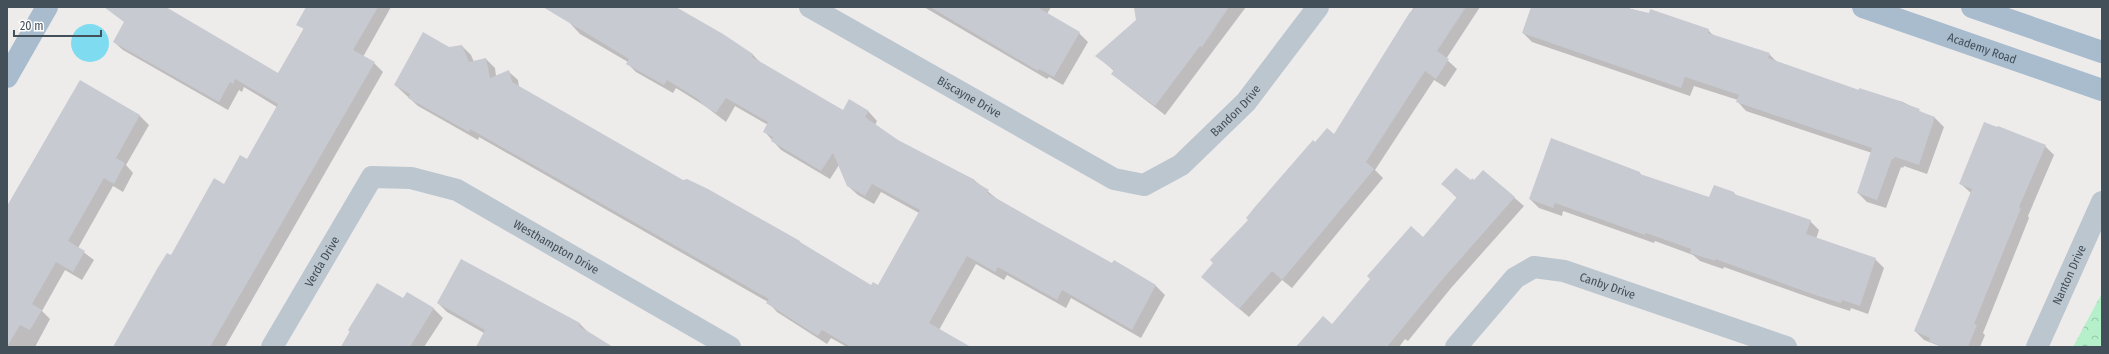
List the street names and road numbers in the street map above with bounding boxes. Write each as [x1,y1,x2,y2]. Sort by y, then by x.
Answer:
street label: Academy Road [1946,30,2018,67]
street label: Biscayne Drive [935,73,1004,121]
street label: Bandon Drive [1208,82,1263,139]
street label: Westhampton Drive [511,217,601,277]
street label: Verda Drive [302,234,343,289]
street label: Nanton Drive [2050,243,2089,307]
street label: Canby Drive [1578,270,1637,302]

